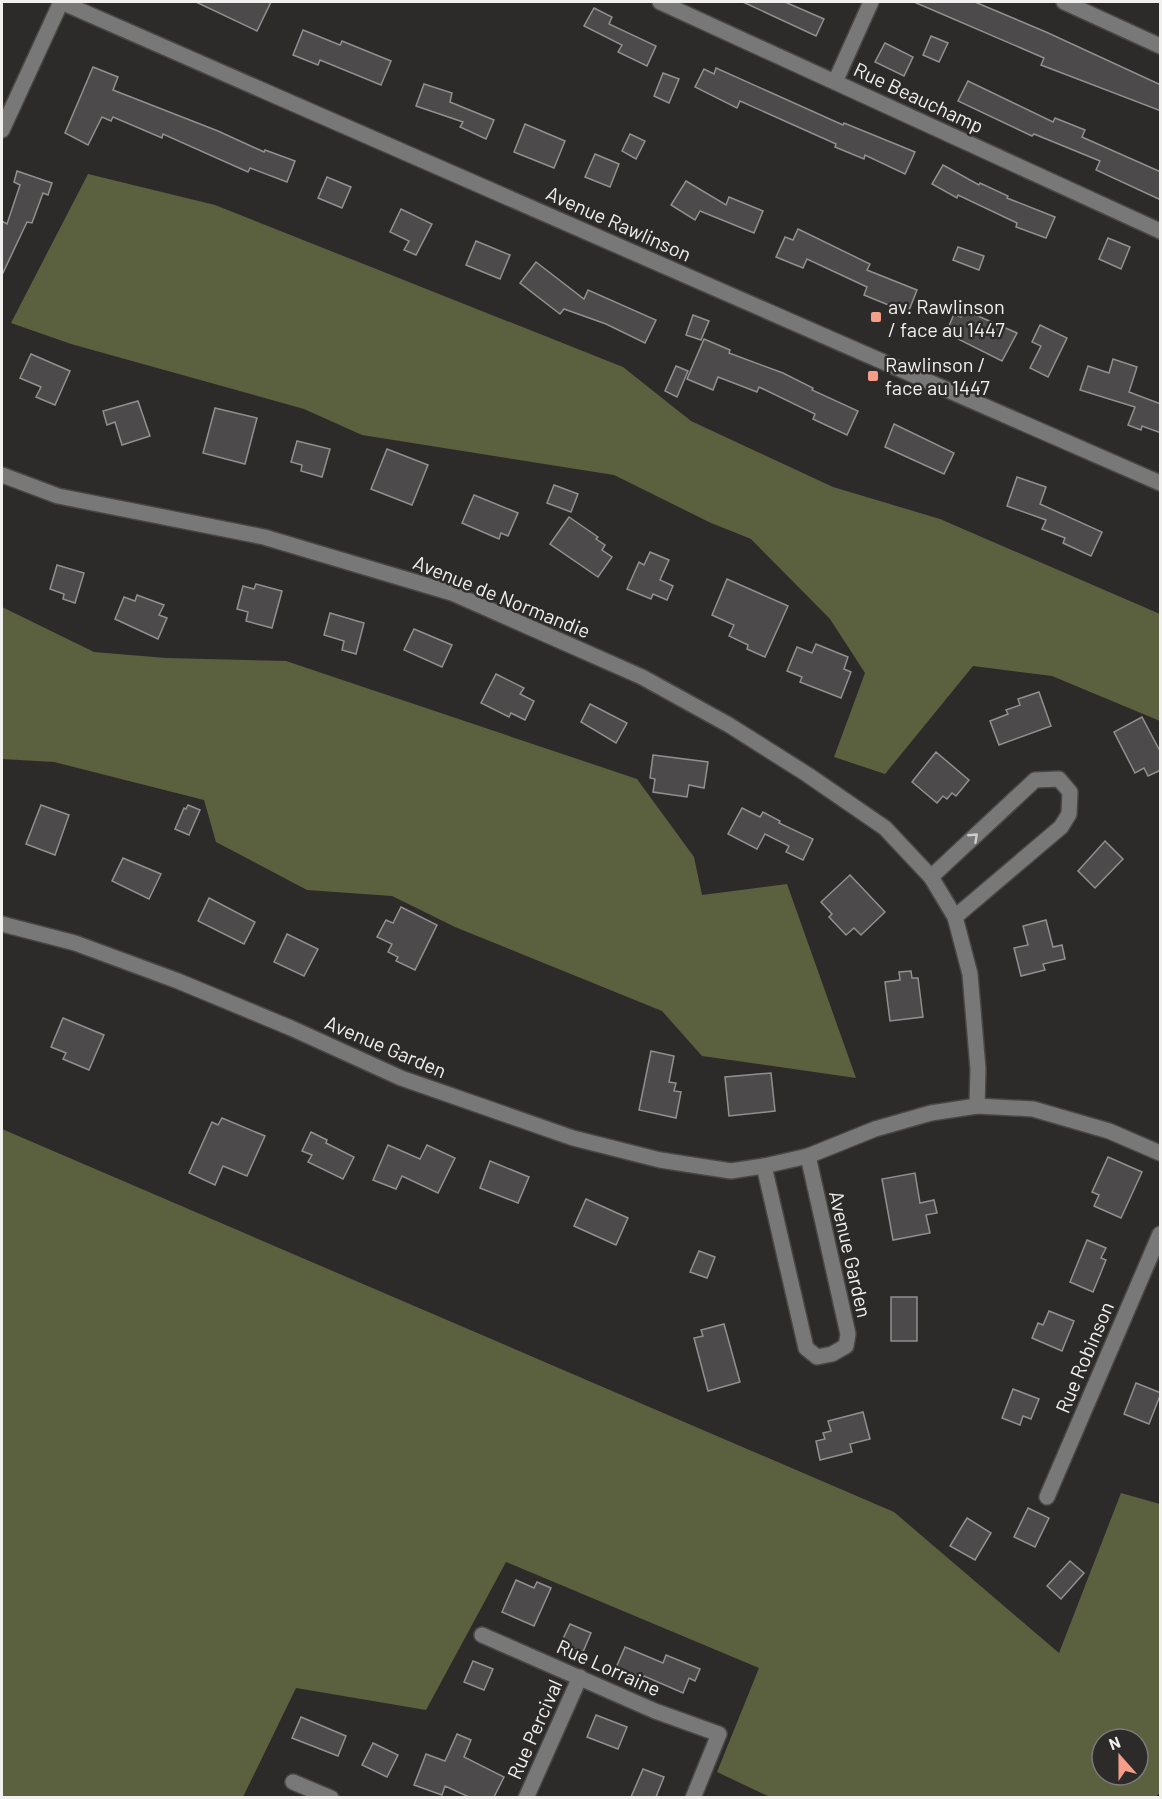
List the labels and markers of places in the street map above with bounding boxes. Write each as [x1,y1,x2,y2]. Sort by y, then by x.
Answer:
place label: av. Rawlinson / face au 1447 [888,294,1005,341]
marker: av. Rawlinson / face au 1447 [869,310,883,324]
place label: Rawlinson / face au 1447 [885,352,990,399]
marker: Rawlinson / face au 1447 [866,369,880,383]

